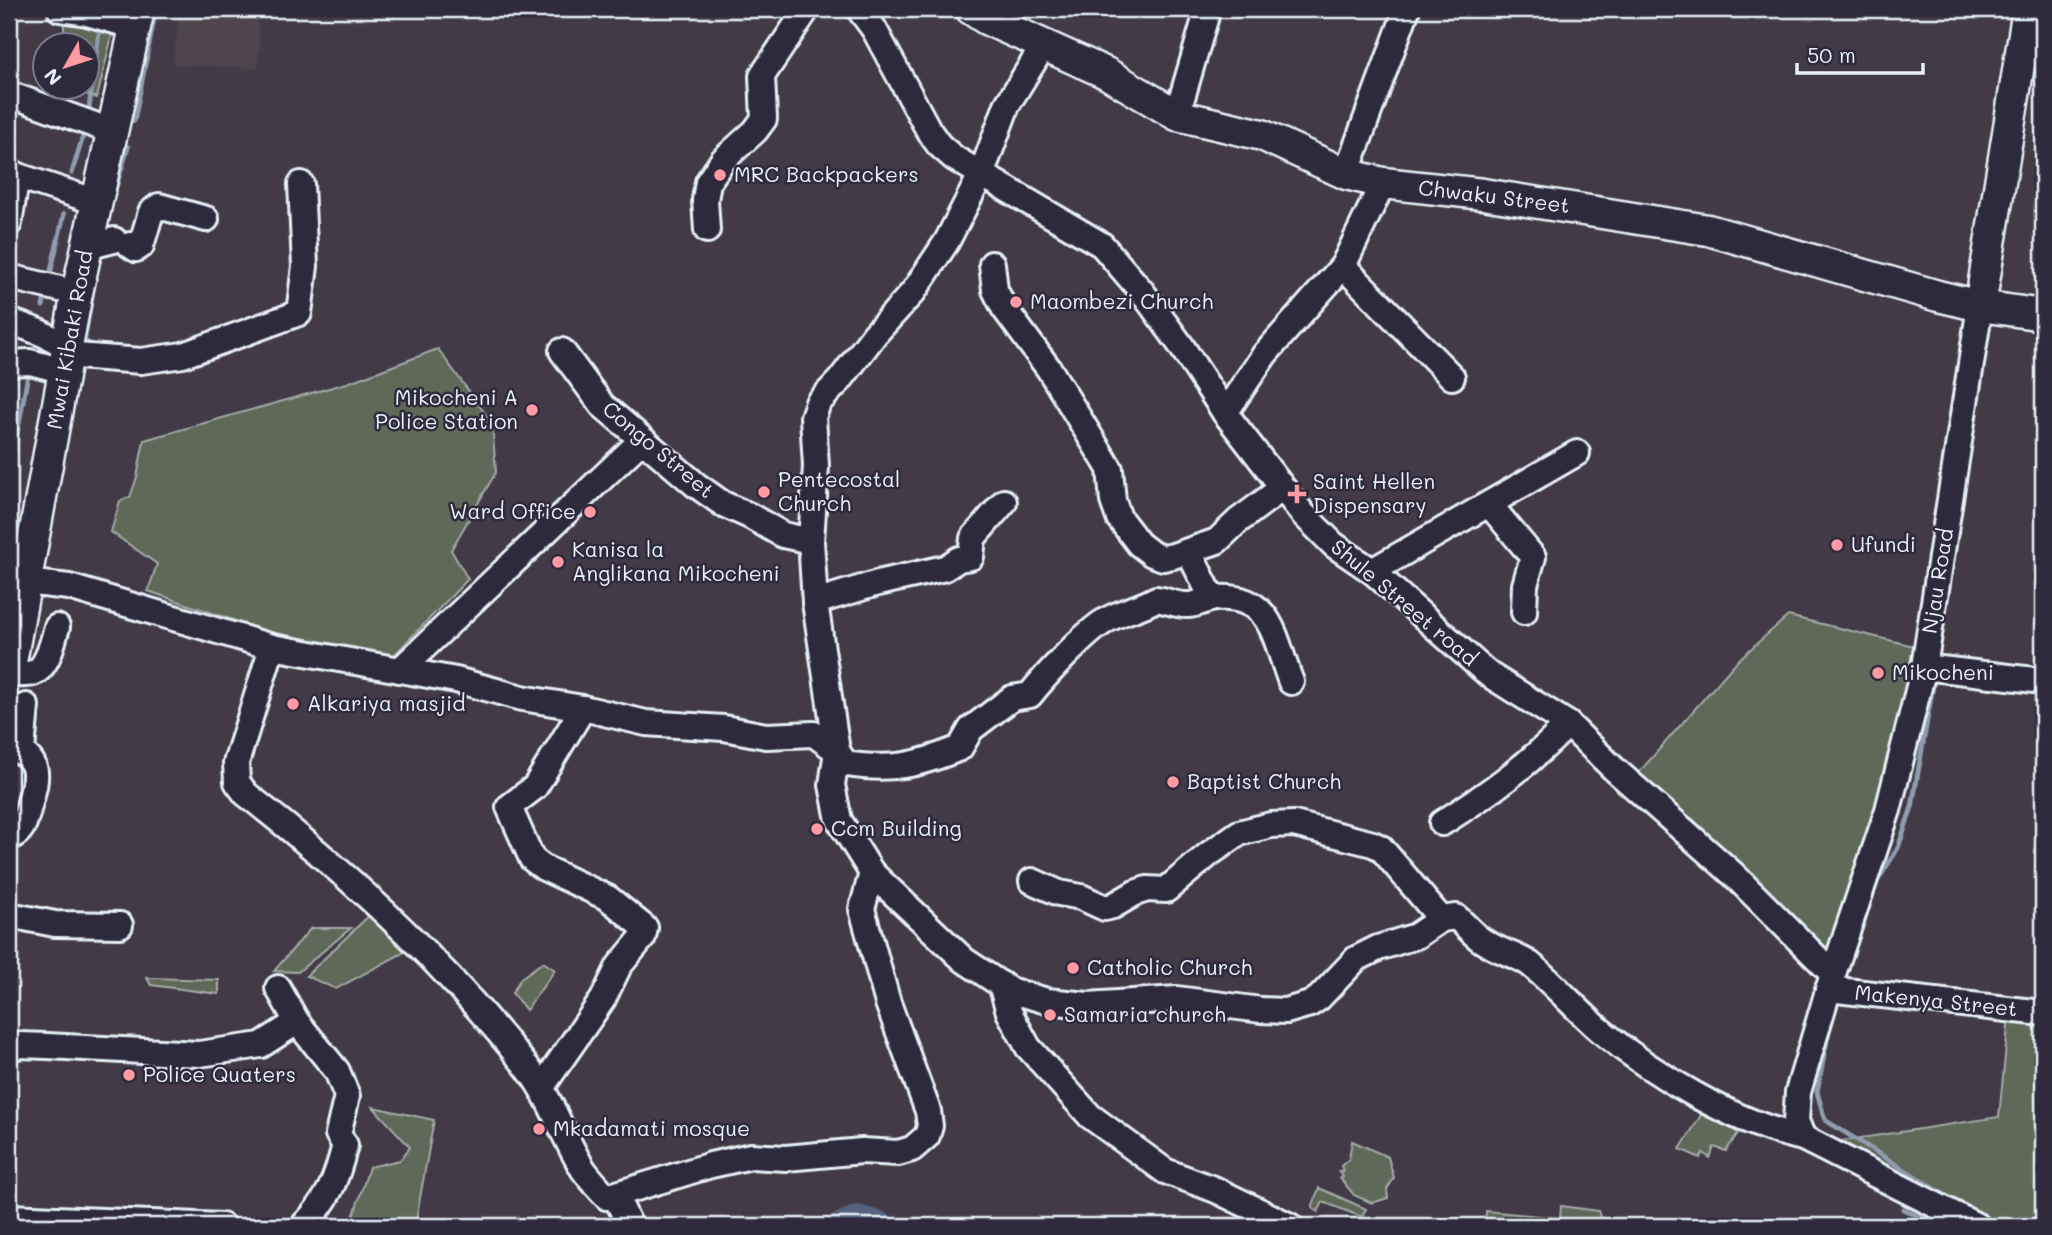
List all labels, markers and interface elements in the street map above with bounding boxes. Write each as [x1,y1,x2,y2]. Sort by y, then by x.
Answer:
north arrow [32,32,102,102]
scale bar [1797,32,1923,76]
text: 50 m [1807,41,1856,68]
text: N [38,64,67,90]
place label: MRC Backpackers [734,160,919,187]
marker: MRC Backpackers [712,167,728,183]
street label: Chwaku Street [1417,173,1571,218]
street label: Mwai Kibaki Road [39,248,98,431]
place label: Maombezi Church [1030,287,1213,314]
marker: Maombezi Church [1008,294,1024,310]
place label: Mikocheni A Police Station [375,383,518,434]
street label: Congo Street [598,394,720,503]
marker: Mikocheni A Police Station [524,402,540,418]
place label: Pentecostal Church [778,465,900,516]
place label: Saint Hellen Dispensary [1313,467,1435,518]
marker: Pentecostal Church [756,484,772,500]
marker: Saint Hellen Dispensary [1287,484,1307,504]
place label: Ward Office [449,497,576,524]
marker: Ward Office [582,504,598,520]
street label: Njau Road [1915,526,1958,635]
place label: Ufundi [1851,530,1916,557]
street label: Shule Street road [1326,533,1484,671]
place label: Kanisa la Anglikana Mikocheni [572,535,780,586]
marker: Ufundi [1829,537,1845,553]
marker: Kanisa la Anglikana Mikocheni [550,554,566,570]
place label: Mikocheni [1892,658,1994,685]
marker: Mikocheni [1870,665,1886,681]
place label: Alkariya masjid [307,689,466,716]
marker: Alkariya masjid [285,696,301,712]
place label: Baptist Church [1187,767,1341,794]
marker: Baptist Church [1165,774,1181,790]
place label: Ccm Building [831,814,962,841]
marker: Ccm Building [809,821,825,837]
place label: Catholic Church [1087,953,1252,980]
marker: Catholic Church [1065,960,1081,976]
street label: Makenya Street [1854,978,2019,1021]
place label: Samaria church [1064,1000,1226,1027]
marker: Samaria church [1042,1007,1058,1023]
place label: Police Quaters [143,1060,296,1087]
marker: Police Quaters [121,1067,137,1083]
place label: Mkadamati mosque [553,1114,750,1141]
marker: Mkadamati mosque [531,1121,547,1137]

